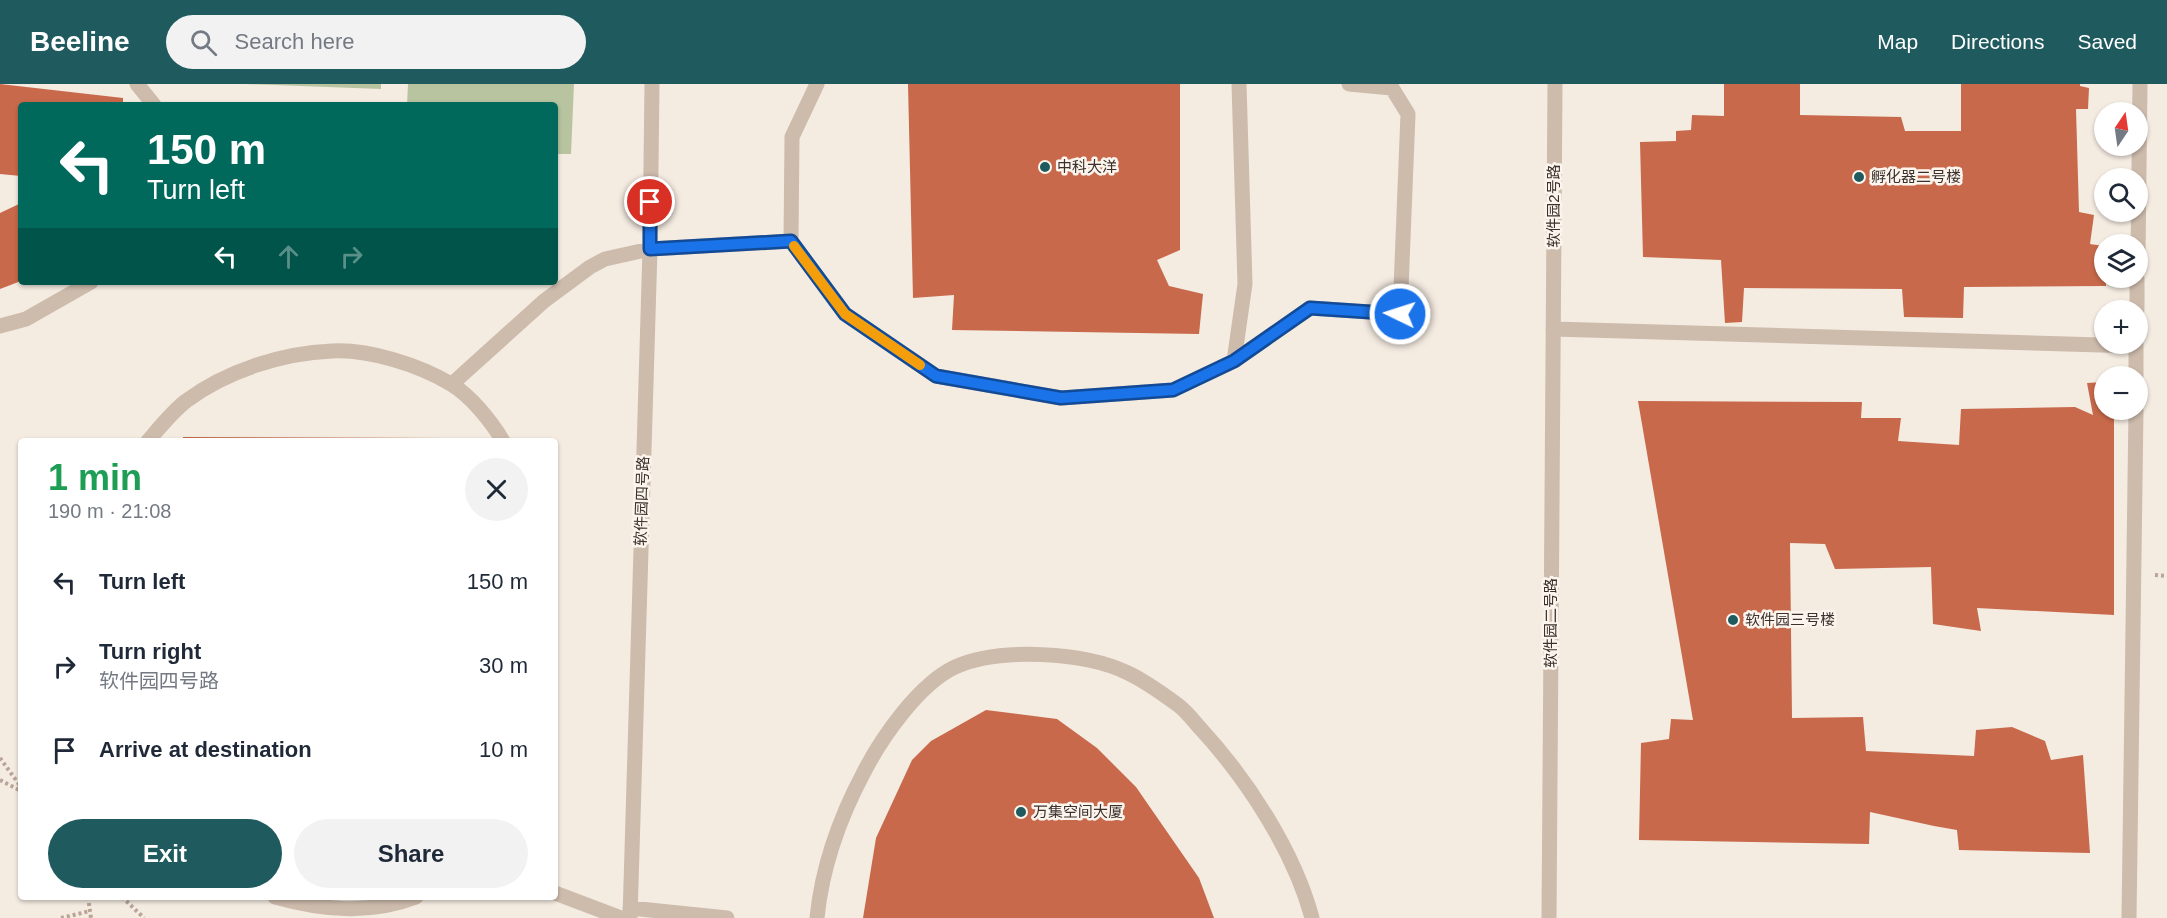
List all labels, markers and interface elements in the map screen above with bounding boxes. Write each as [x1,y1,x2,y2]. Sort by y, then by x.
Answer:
search box [166,15,586,69]
text: Beeline [30,26,130,57]
icon: search [187,26,220,59]
text: Search here [235,29,354,54]
text: Map [1877,30,1918,53]
text: Directions [1951,30,2044,53]
text: Saved [2077,30,2137,53]
north arrow [2094,102,2148,156]
map controls [2094,102,2148,420]
icon: left [48,126,126,204]
text: 150 m [147,126,266,173]
place label: 中科大洋 [1057,158,1117,175]
marker: 中科大洋 [1038,160,1052,174]
street label: 软件园2号路 [1545,164,1562,248]
place label: 孵化器二号楼 [1871,168,1961,185]
button: search [2094,168,2148,222]
marker: 孵化器二号楼 [1852,170,1866,184]
text: Turn left [147,175,245,205]
pin [624,176,675,227]
icon: arrive [633,185,666,218]
button: layers [2094,234,2148,288]
icon: left [209,240,242,273]
icon: ahead [272,240,305,273]
icon: right [335,240,368,273]
position arrow [1368,282,1432,346]
button: + [2094,300,2148,354]
button: − [2094,366,2148,420]
street label: 软件园四号路 [631,456,652,546]
text: 1 min [48,457,142,498]
button: close [465,458,528,521]
text: 190 m · 21:08 [48,500,171,522]
icon: left [48,566,81,599]
text: Turn left [99,569,185,594]
text: 150 m [467,569,528,594]
street label: 软件园二号路 [1542,578,1559,668]
place label: 软件园三号楼 [1745,611,1835,628]
marker: 软件园三号楼 [1726,613,1740,627]
text: Turn right [99,639,201,664]
icon: right [48,650,81,683]
text: 30 m [479,653,528,678]
text: 软件园四号路 [99,670,219,692]
icon: arrive [48,734,81,767]
text: Arrive at destination [99,737,312,762]
text: 10 m [479,737,528,762]
place label: 万集空间大厦 [1033,803,1123,820]
marker: 万集空间大厦 [1014,805,1028,819]
button: Exit [48,819,282,888]
button: Share [294,819,528,888]

